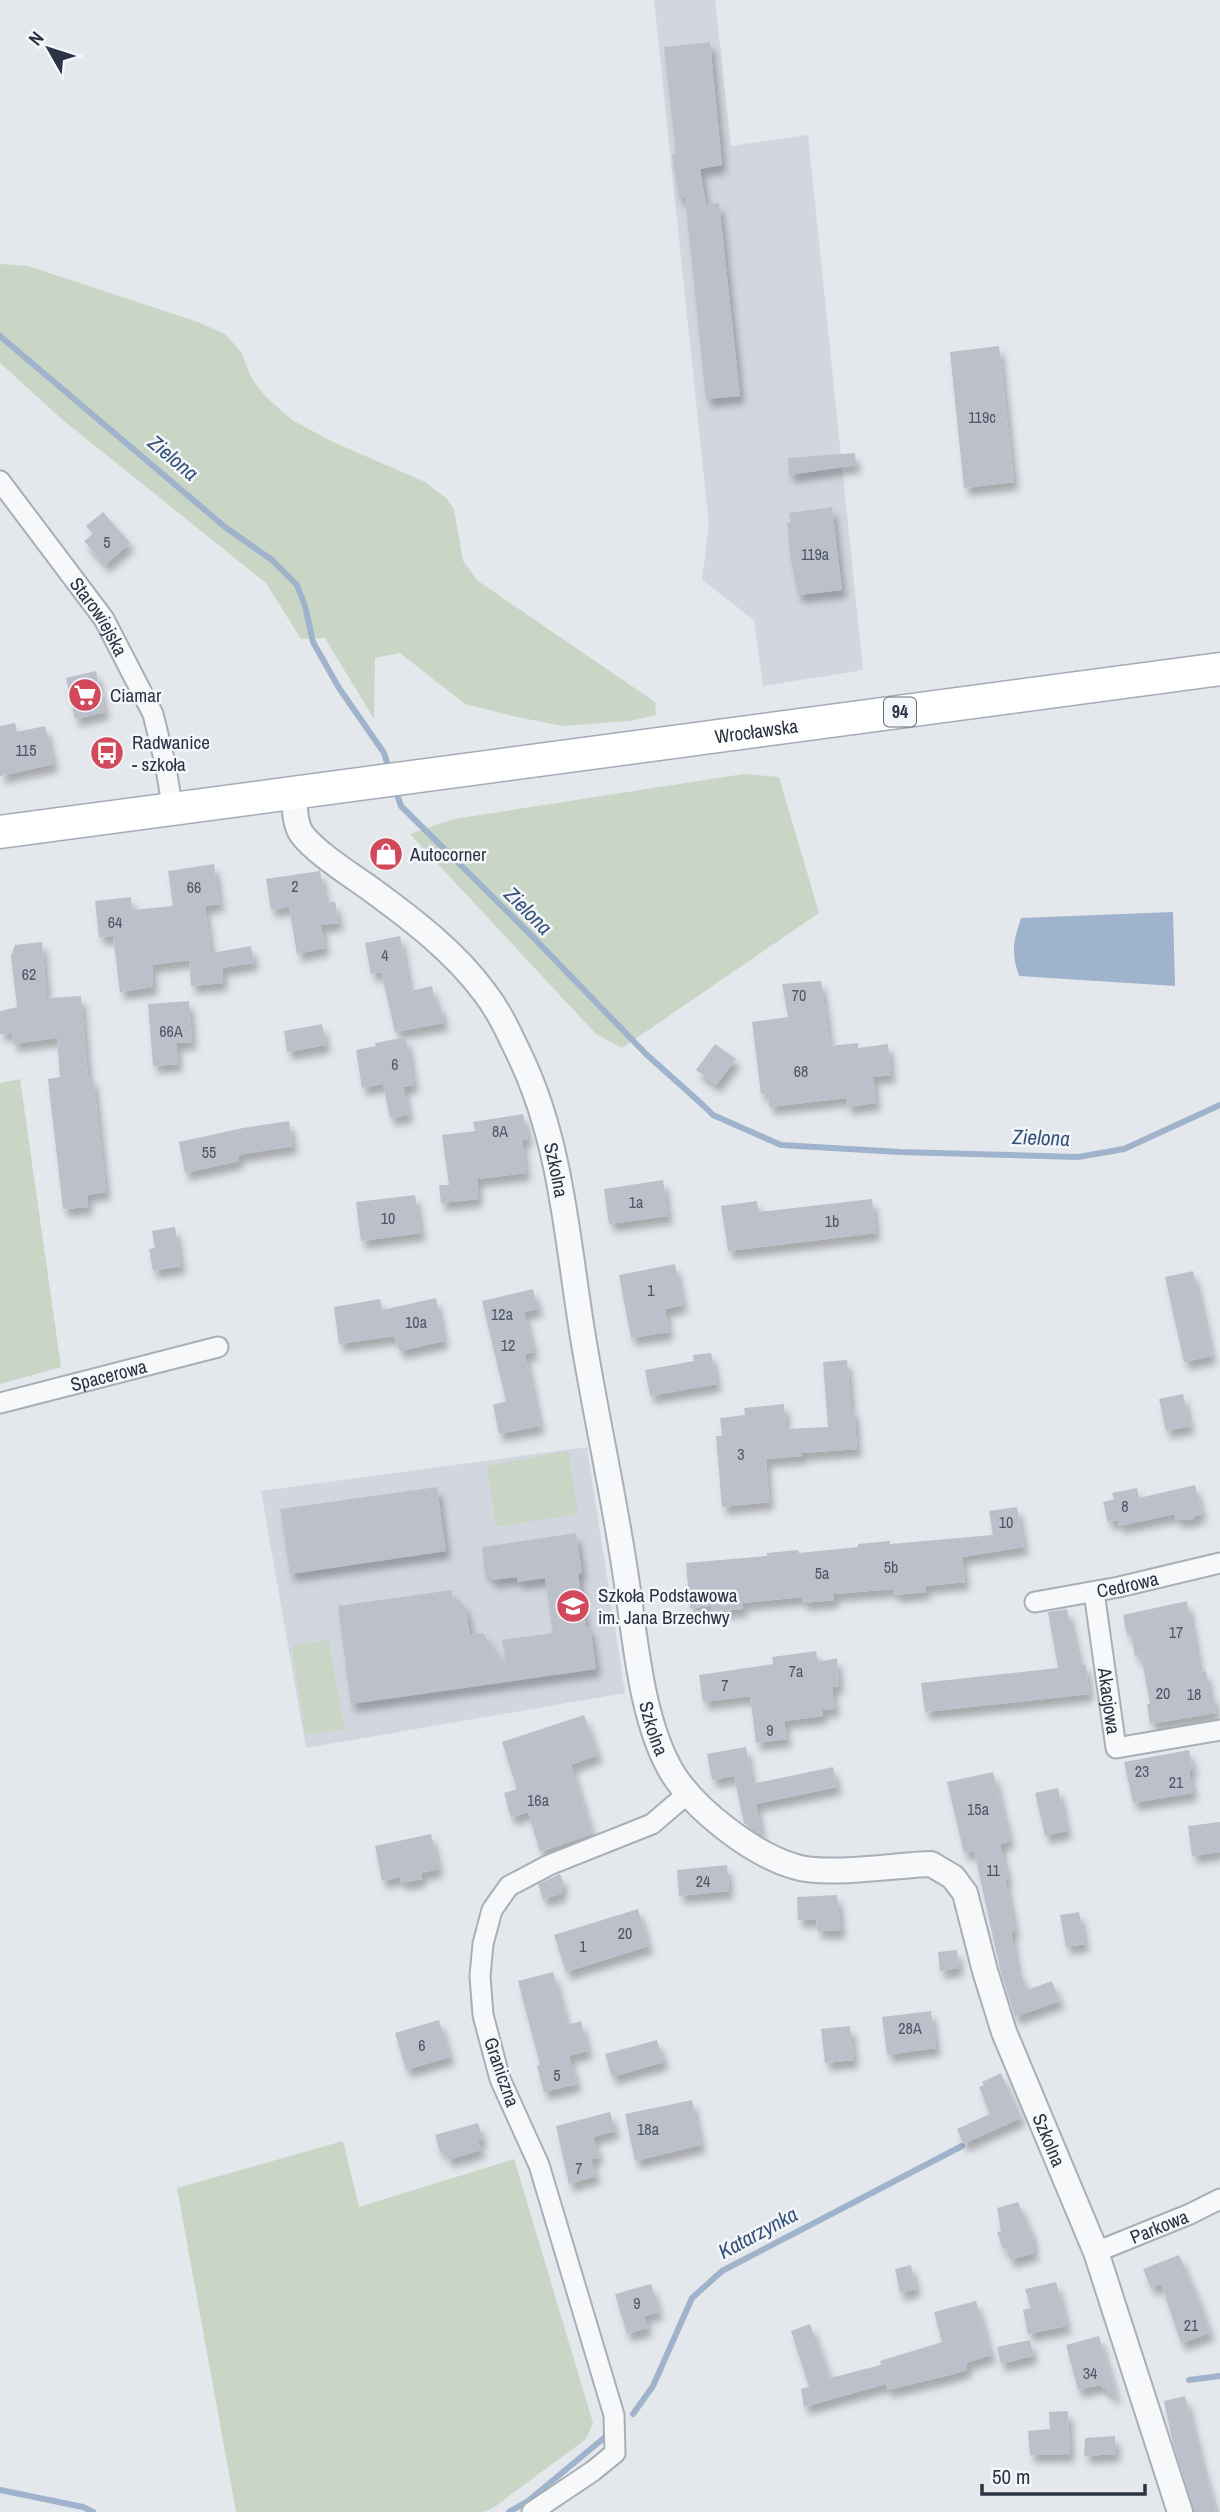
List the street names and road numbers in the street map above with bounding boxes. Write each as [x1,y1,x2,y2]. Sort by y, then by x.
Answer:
street label: Starowiejska [64,572,134,661]
road number: 94 [884,698,916,726]
street label: Wrocławska [713,712,800,749]
street label: Szkolna [538,1140,575,1200]
street label: Spacerowa [67,1353,150,1397]
street label: Cedrowa [1095,1565,1161,1604]
street label: Akacjowa [1092,1665,1127,1736]
street label: Szkolna [633,1699,675,1760]
street label: Graniczna [478,2034,526,2111]
street label: Szkolna [1026,2109,1072,2171]
street label: Parkowa [1126,2203,1192,2250]

